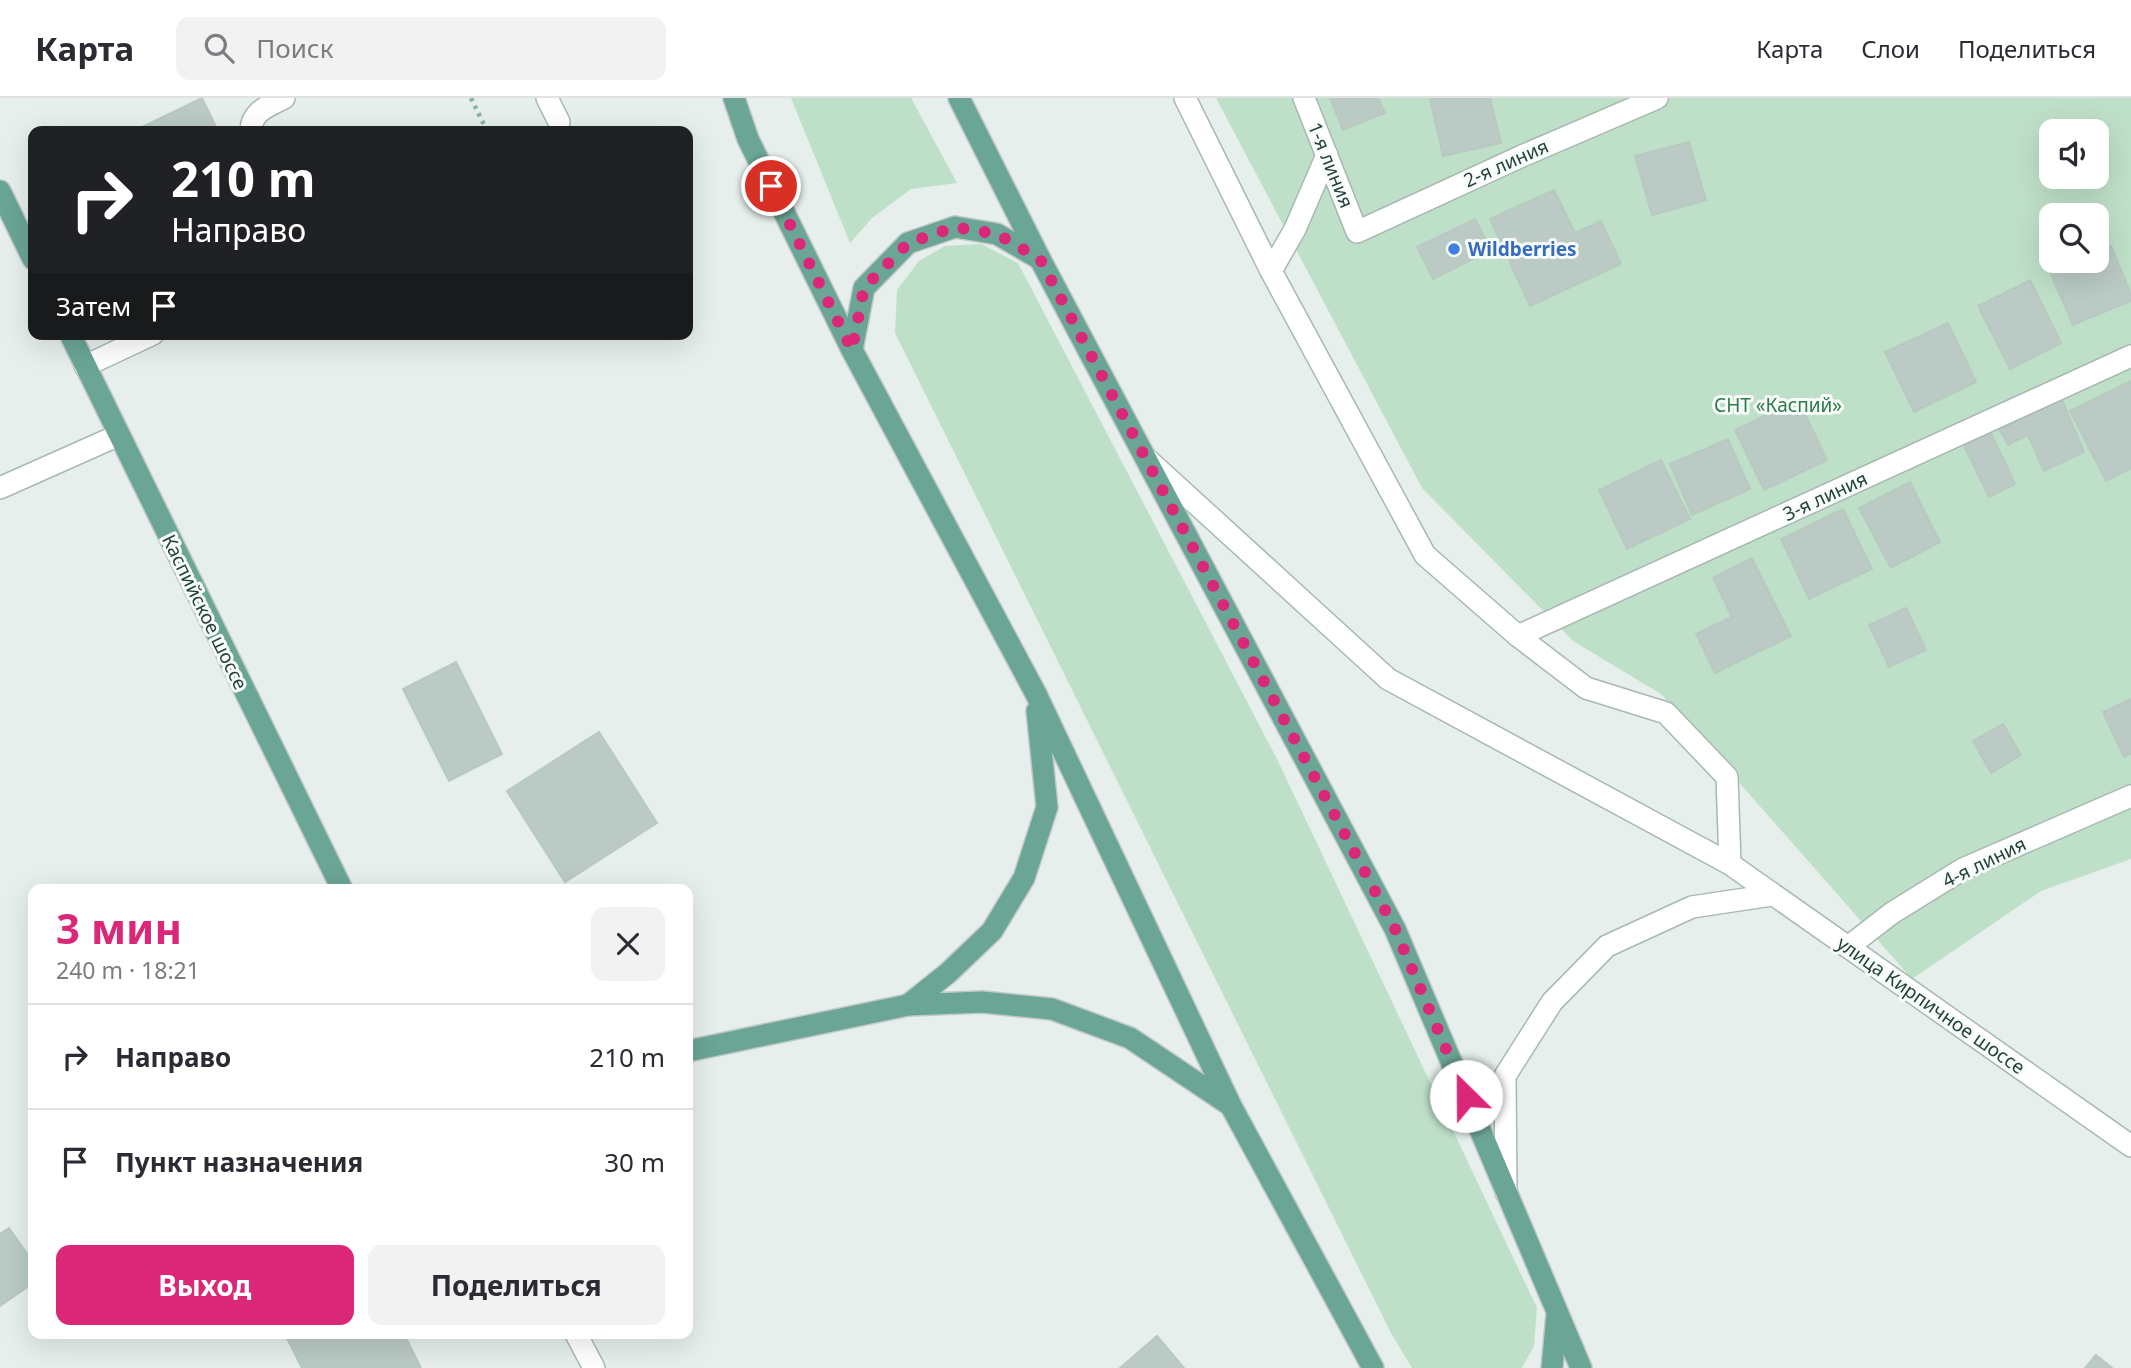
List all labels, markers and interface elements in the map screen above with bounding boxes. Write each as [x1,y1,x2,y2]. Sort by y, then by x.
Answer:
search box [176,17,666,80]
text: Карта [35,26,134,71]
icon: search [200,29,238,67]
text: Поиск [256,30,333,66]
text: Карта [1756,32,1823,65]
text: Слои [1861,32,1920,65]
text: Поделиться [1958,32,2096,65]
street label: 1-я линия [1302,118,1360,212]
map controls [2039,119,2109,273]
button: sound [2039,119,2109,189]
street label: 2-я линия [1459,133,1553,193]
text: 210 m [171,145,316,211]
icon: right [56,154,147,245]
pin [741,156,801,216]
icon: arrive [752,167,790,205]
button: search [2039,203,2109,273]
text: Направо [171,208,306,251]
place label: Wildberries [1468,236,1577,262]
marker: Wildberries [1446,241,1462,257]
icon: arrive [145,287,183,325]
text: Затем [56,288,131,324]
park label: СНТ «Каспий» [1714,392,1842,418]
street label: 3-я линия [1779,465,1871,527]
street label: Каспийское шоссе [156,530,254,694]
street label: 4-я линия [1938,831,2030,893]
text: 3 мин [56,899,182,956]
button: close [591,907,665,981]
street label: улица Кирпичное шоссе [1832,930,2030,1080]
text: 240 m · 18:21 [56,954,200,986]
icon: right [56,1038,94,1076]
text: Направо [115,1039,231,1075]
text: 210 m [589,1039,665,1075]
position arrow [1429,1059,1503,1133]
icon: arrive [56,1143,94,1181]
text: Пункт назначения [115,1144,363,1180]
text: 30 m [604,1144,665,1180]
button: Выход [56,1245,354,1325]
button: Поделиться [368,1245,665,1325]

